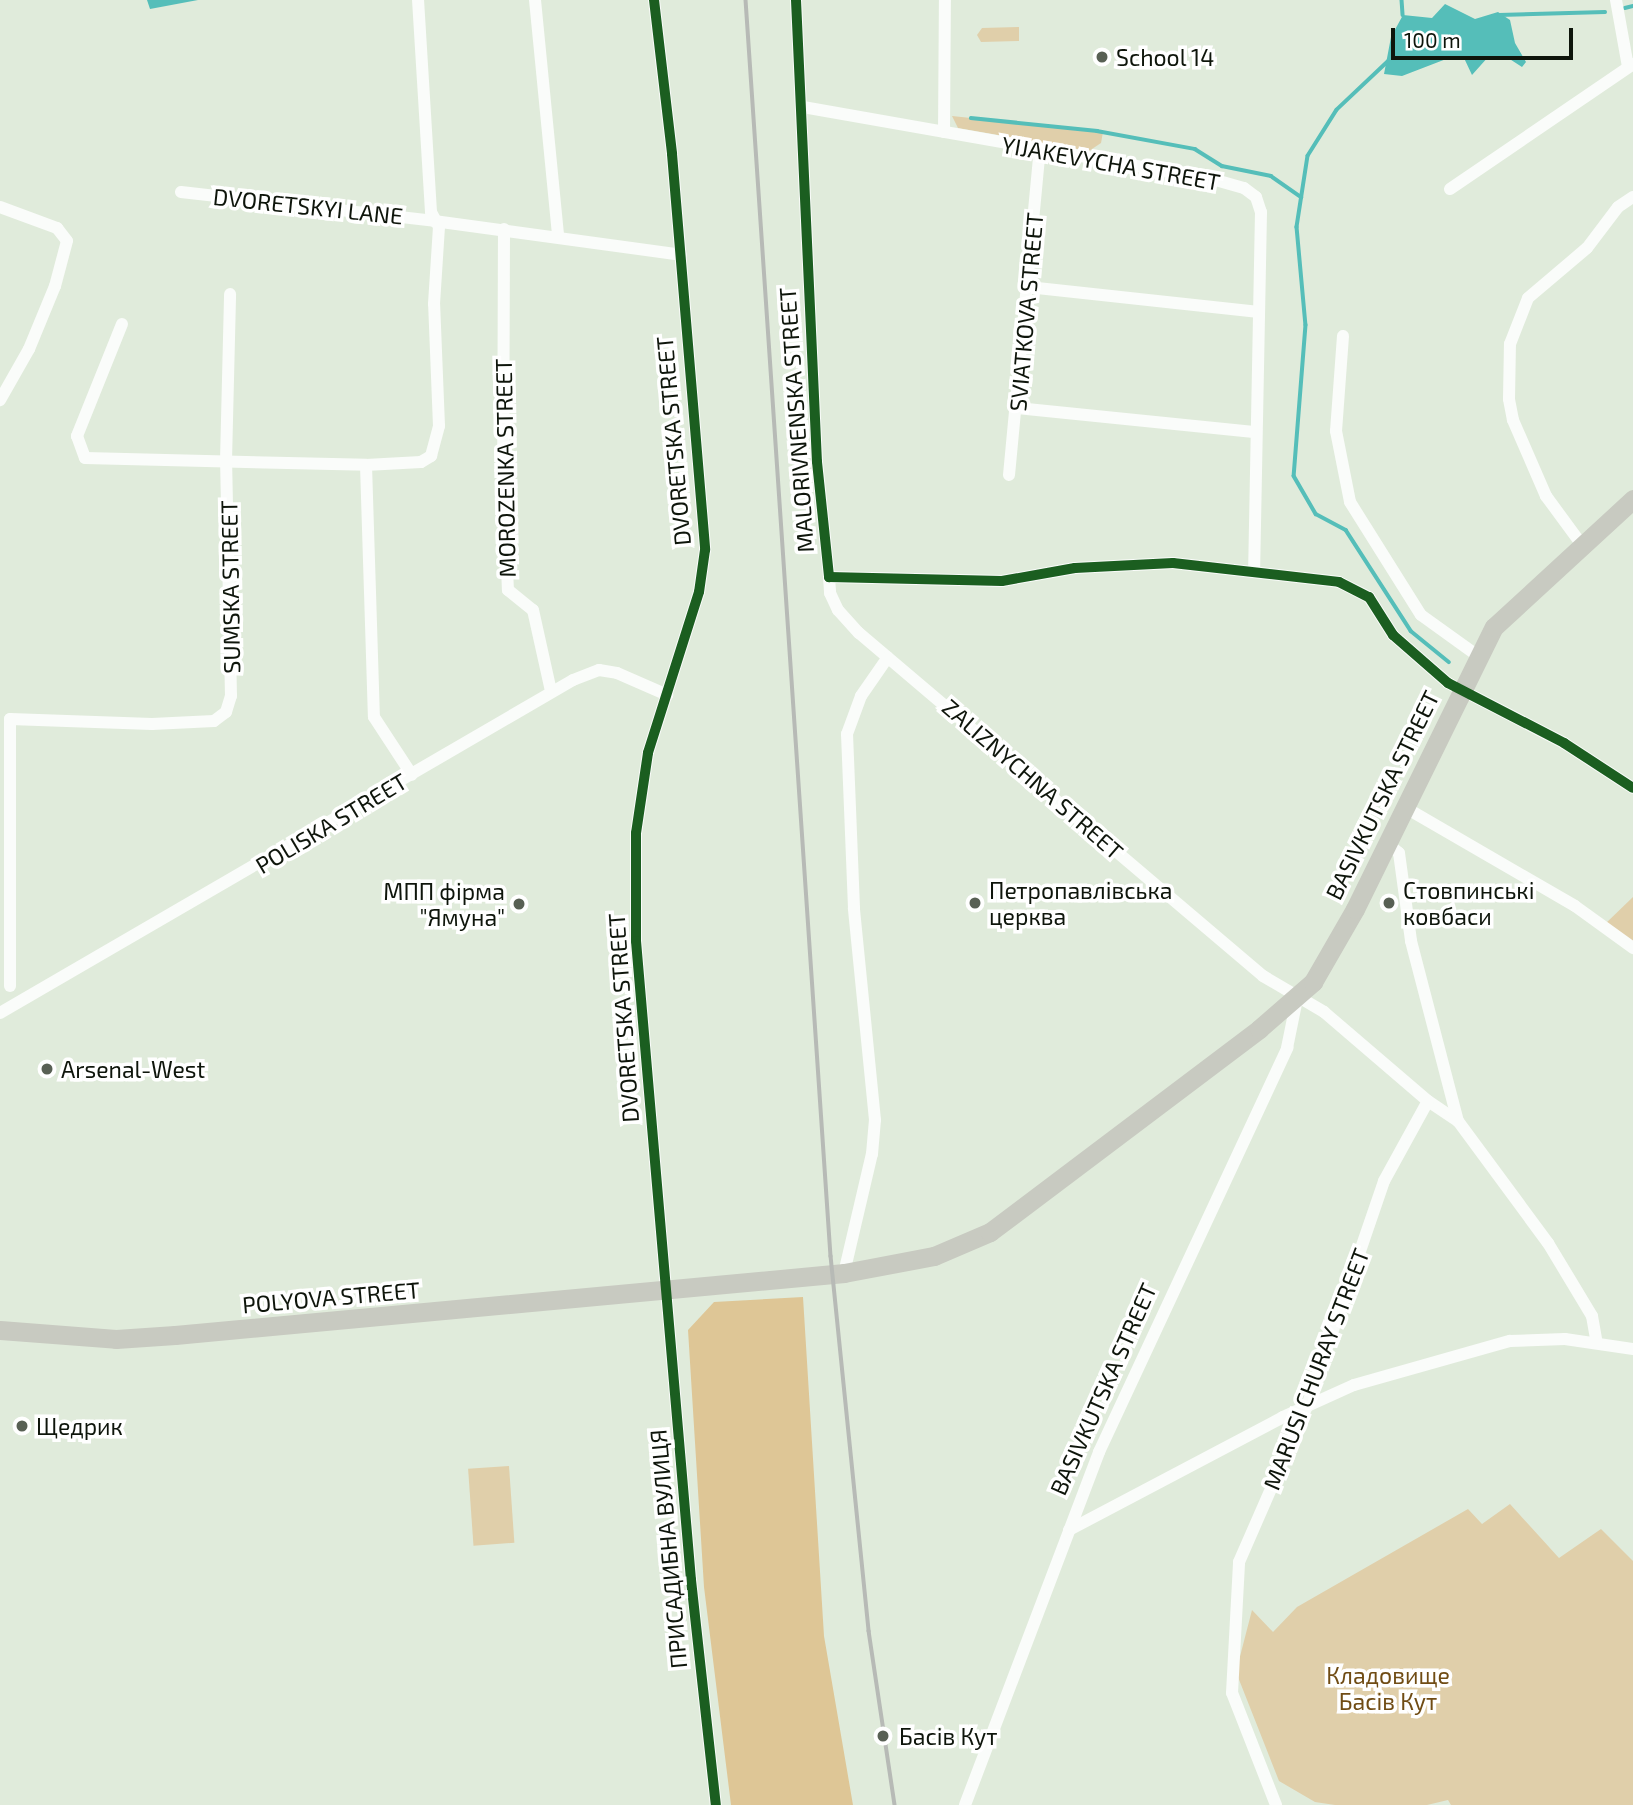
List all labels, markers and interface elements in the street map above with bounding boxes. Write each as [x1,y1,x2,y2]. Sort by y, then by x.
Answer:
scale bar [1395,14,1577,58]
text: 100 m [1404,27,1461,52]
place label: School 14 [1116,43,1215,71]
marker: School 14 [1094,49,1110,65]
street label: YIJAKEVYCHA STREET [999,130,1223,196]
street label: DVORETSKYI LANE [212,182,404,230]
street label: SVIATKOVA STREET [1004,211,1048,413]
street label: MALORIVNENSKA STREET [773,286,819,554]
street label: DVORETSKA STREET [650,335,696,547]
street label: MOROZENKA STREET [489,358,521,578]
street label: SUMSKA STREET [215,500,245,674]
street label: BASIVKUTSKA STREET [1319,686,1445,904]
street label: ZALIZNYCHNA STREET [937,693,1129,865]
street label: POLISKA STREET [250,767,412,879]
place label: Петропавлівська церква [989,876,1172,930]
place label: Стовпинські ковбаси [1403,876,1534,930]
place label: МПП фірма "Ямуна" [383,877,505,931]
marker: Петропавлівська церква [967,895,983,911]
marker: Стовпинські ковбаси [1381,895,1397,911]
marker: МПП фірма "Ямуна" [511,896,527,912]
street label: DVORETSKA STREET [602,912,644,1124]
place label: Arsenal-West [61,1055,205,1083]
marker: Arsenal-West [39,1061,55,1077]
street label: MARUSI CHURAY STREET [1257,1244,1375,1494]
street label: POLYOVA STREET [241,1275,421,1319]
street label: BASIVKUTSKA STREET [1044,1279,1162,1499]
place label: Щедрик [36,1412,123,1440]
marker: Щедрик [14,1418,30,1434]
street label: ПРИСАДИБНА ВУЛИЦЯ [644,1428,692,1670]
park label: Кладовище Басів Кут [1326,1661,1450,1715]
place label: Басів Кут [899,1722,997,1750]
marker: Басів Кут [873,1726,893,1746]

